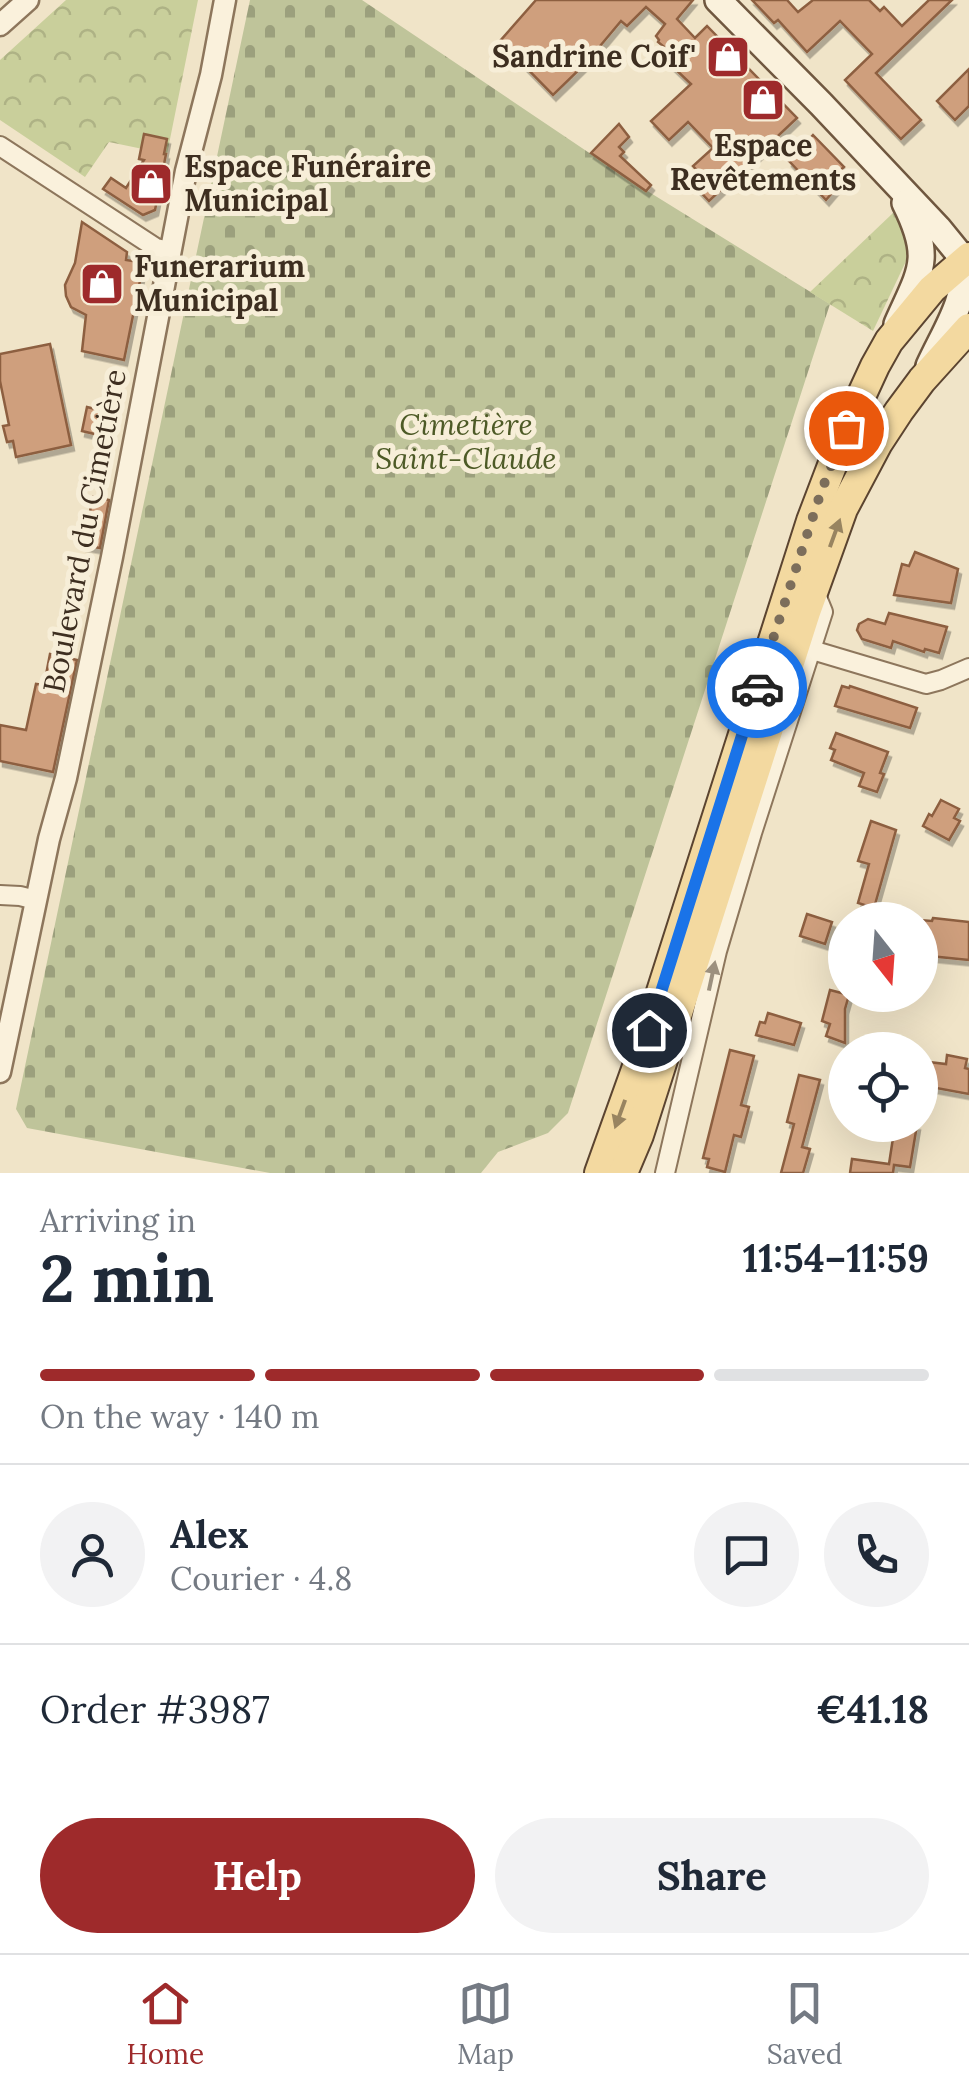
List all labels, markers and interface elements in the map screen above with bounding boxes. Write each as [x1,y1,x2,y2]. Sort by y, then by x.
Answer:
shop icon: Sandrine Coif' [705,34,751,80]
place label: Sandrine Coif' [492,37,696,75]
shop icon: Espace Revêtements [740,77,786,123]
place label: Espace Revêtements [670,126,856,198]
place label: Espace Funéraire Municipal [184,147,431,219]
shop icon: Espace Funéraire Municipal [128,161,174,207]
place label: Funerarium Municipal [134,247,305,319]
shop icon: Funerarium Municipal [79,261,125,307]
street label: Boulevard du Cimetière [34,366,134,696]
pin [804,386,889,471]
icon: bag [819,401,874,456]
park label: Cimetière Saint-Claude [375,405,557,477]
one-way arrow [828,517,843,547]
courier [707,638,807,738]
icon: car [730,661,785,716]
north arrow [828,902,938,1012]
map controls [828,902,938,1142]
one-way arrow [704,960,720,991]
pin [607,988,692,1073]
icon: home [622,1003,677,1058]
button: locate [828,1032,938,1142]
one-way arrow [612,1099,627,1129]
text: Arriving in [40,1200,196,1241]
text: 11:54–11:59 [743,1234,929,1282]
text: 2 min [40,1237,214,1320]
text: On the way · 140 m [40,1396,320,1437]
button: person [40,1502,145,1607]
button: chat [694,1502,799,1607]
button: phone [824,1502,929,1607]
text: Alex [170,1510,249,1558]
text: Courier · 4.8 [170,1558,352,1599]
text: Order #3987 [40,1685,270,1733]
text: €41.18 [816,1685,929,1733]
button: Help [40,1818,475,1933]
button: Share [495,1818,929,1933]
tab: Home [126,1976,204,2072]
tab: Map [457,1976,514,2072]
tab: Saved [767,1976,843,2072]

